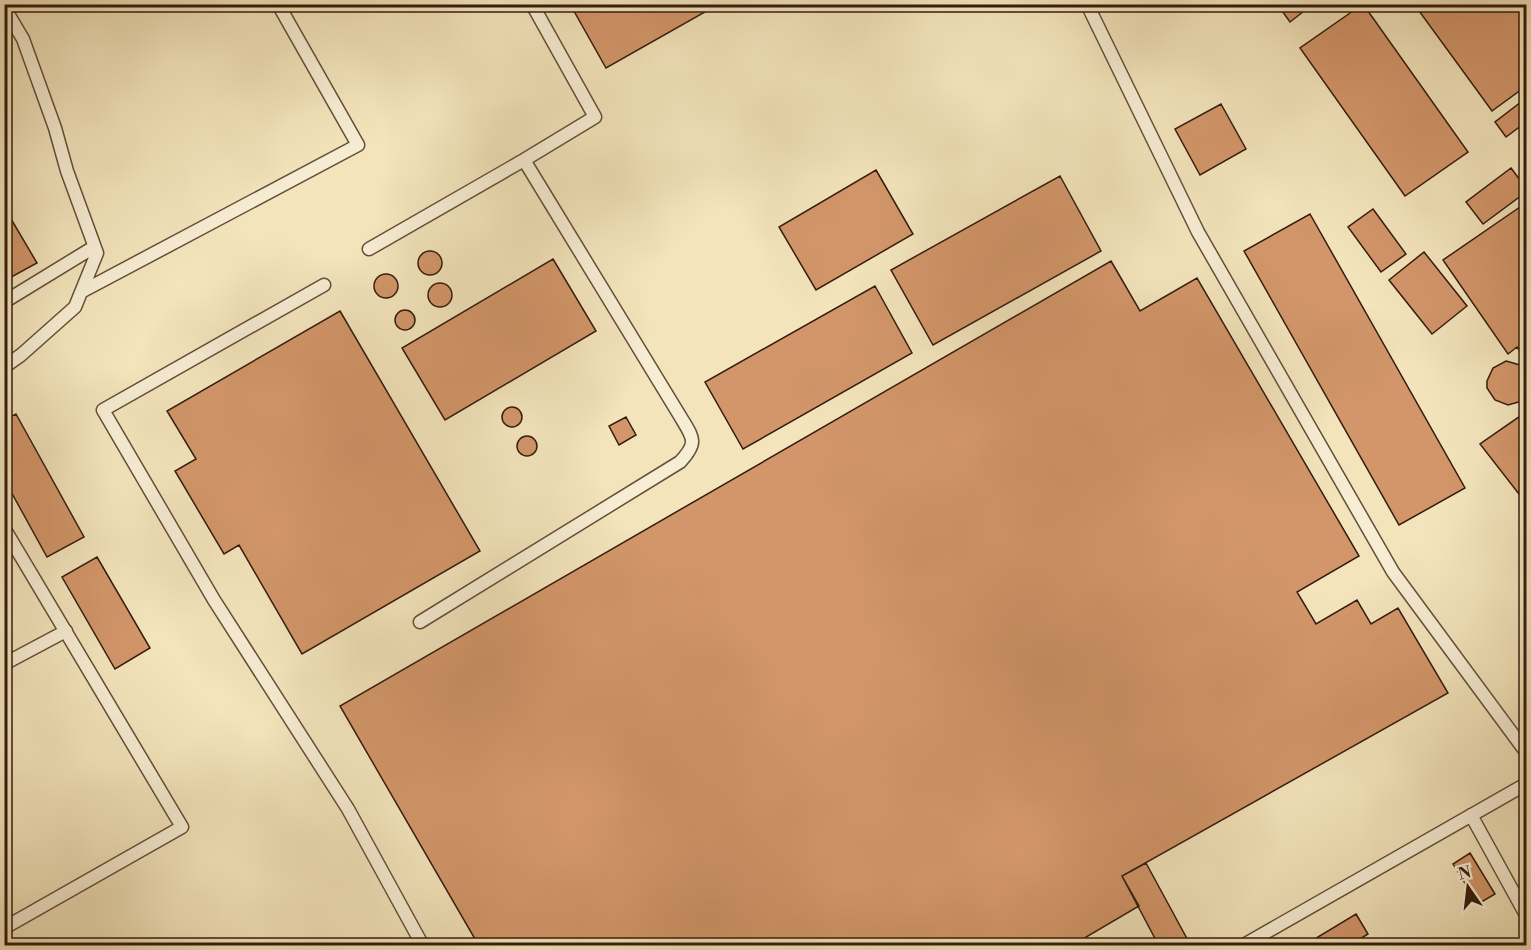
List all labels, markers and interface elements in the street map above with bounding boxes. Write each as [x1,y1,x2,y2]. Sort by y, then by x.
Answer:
north arrow [1438,857,1498,917]
text: N [1456,862,1474,885]

